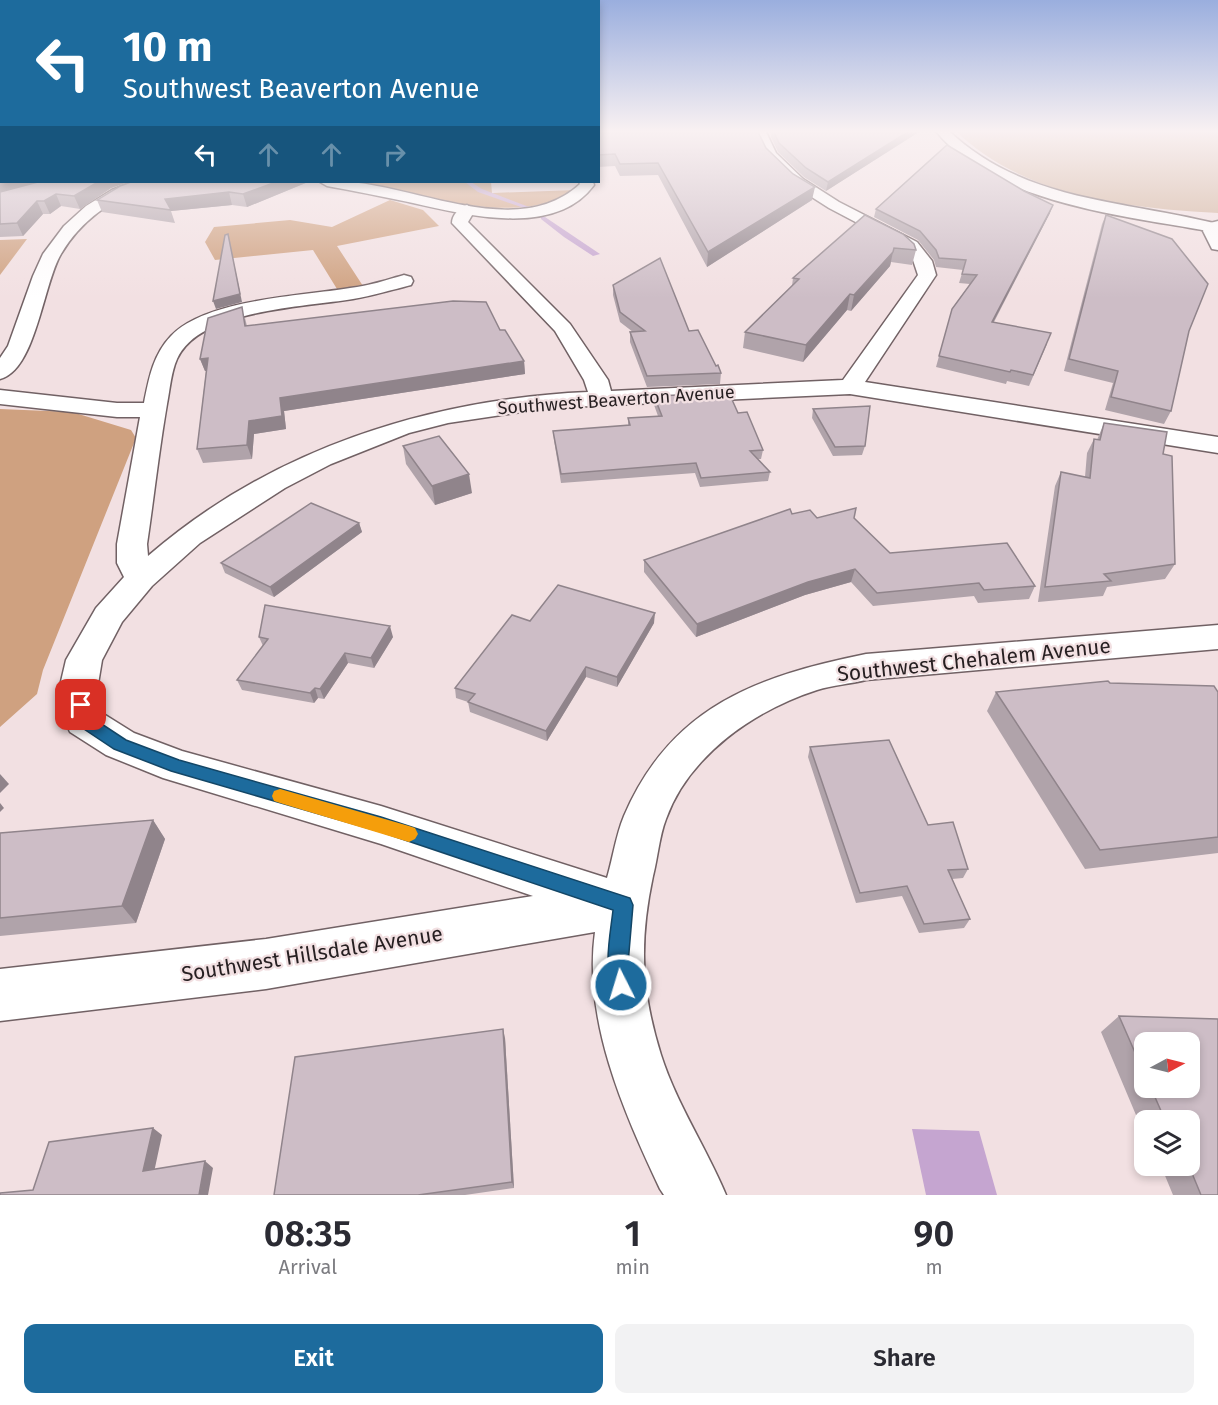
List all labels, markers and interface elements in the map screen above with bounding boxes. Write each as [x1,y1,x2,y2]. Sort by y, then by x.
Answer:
text: 10 m [123,22,213,72]
icon: left [24,24,102,102]
text: Southwest Beaverton Avenue [123,73,480,105]
icon: left [189,138,222,171]
icon: ahead [252,138,285,171]
icon: ahead [315,138,348,171]
icon: right [378,138,411,171]
street label: Southwest Beaverton Avenue [497,381,735,419]
street label: Southwest Chehalem Avenue [836,633,1112,687]
pin [55,679,106,730]
icon: arrive [64,688,97,721]
street label: Southwest Hillsdale Avenue [180,921,444,987]
position arrow [589,953,653,1017]
north arrow [1134,1032,1200,1098]
map controls [1134,1032,1200,1176]
button: layers [1134,1110,1200,1176]
text: 08:35 [264,1212,352,1256]
text: 1 [624,1212,641,1256]
text: 90 [914,1212,954,1256]
text: Arrival [278,1255,337,1279]
text: min [615,1255,650,1279]
text: m [925,1255,943,1279]
button: Exit [24,1324,603,1393]
button: Share [615,1324,1194,1393]

